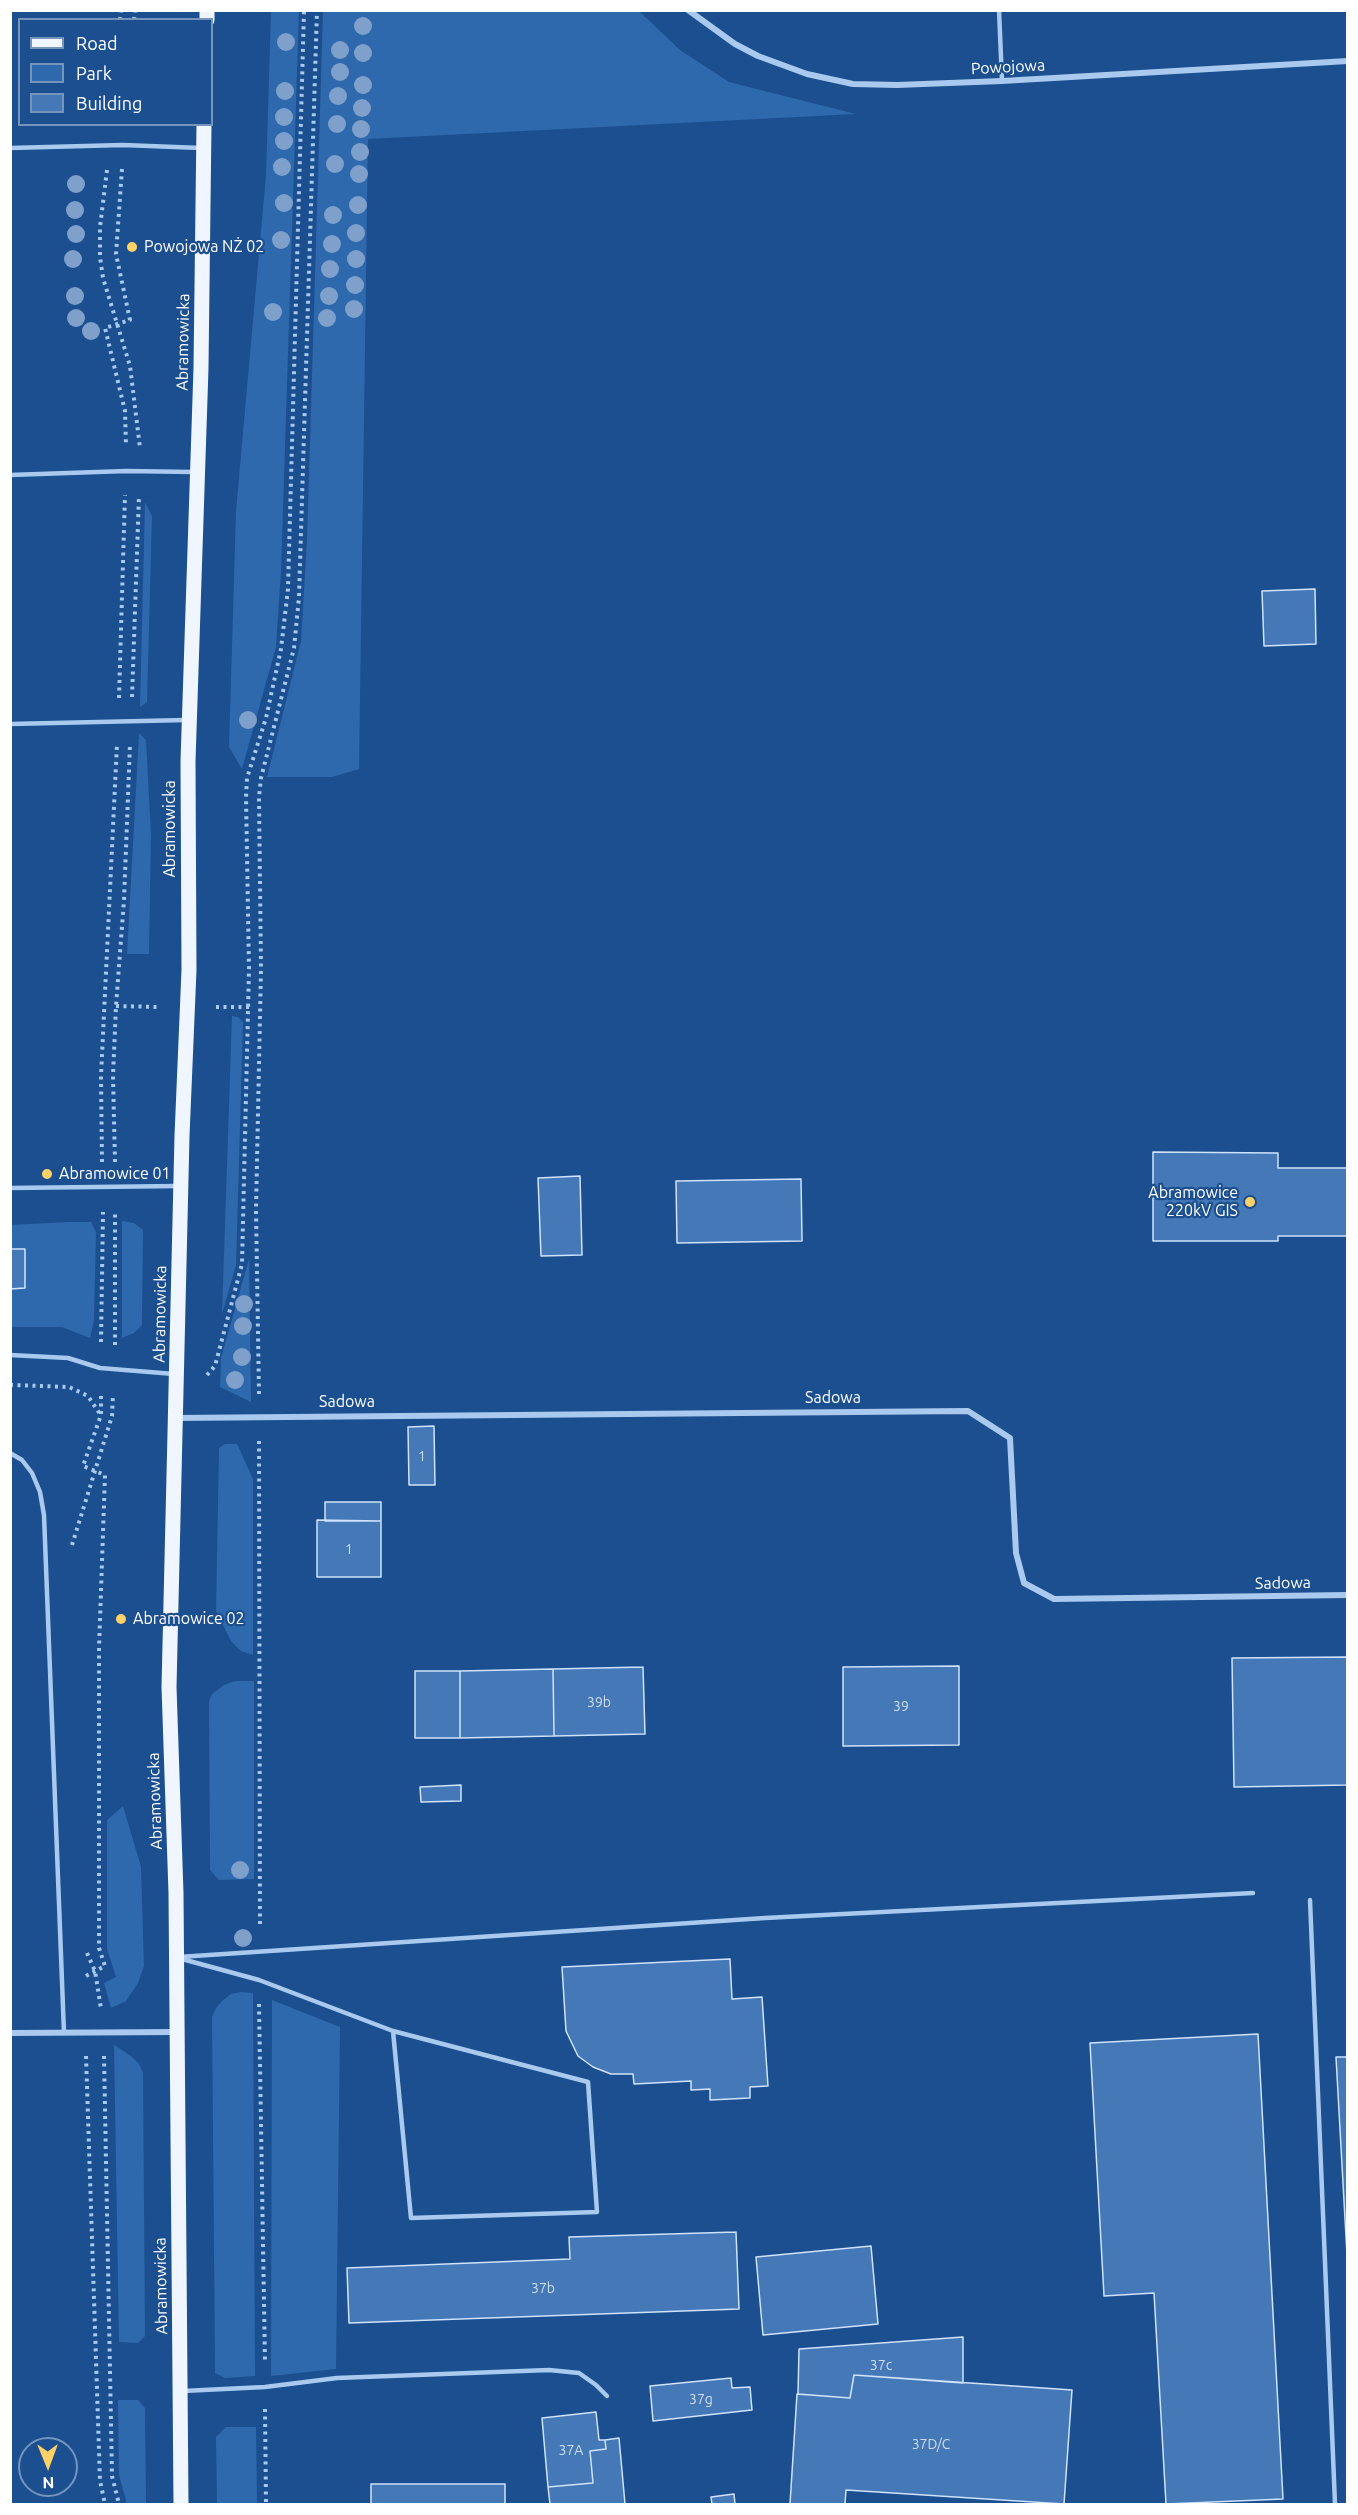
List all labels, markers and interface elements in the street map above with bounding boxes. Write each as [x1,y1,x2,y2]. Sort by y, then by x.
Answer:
legend [18,18,213,126]
text: Road [76,33,118,53]
street label: Powojowa [970,55,1046,79]
text: Park [76,63,112,83]
text: Building [76,93,142,113]
place label: Powojowa NŻ 02 [144,237,264,257]
marker: Powojowa NŻ 02 [125,240,139,254]
street label: Abramowicka [173,293,193,391]
street label: Abramowicka [160,780,180,878]
place label: Abramowice 01 [59,1164,170,1184]
marker: Abramowice 01 [40,1167,54,1181]
place label: Abramowice 220kV GIS [1148,1183,1238,1221]
marker: Abramowice 220kV GIS [1243,1195,1257,1209]
street label: Abramowicka [150,1265,170,1363]
street label: Sadowa [805,1388,861,1408]
street label: Sadowa [319,1392,375,1412]
house number: 1 [418,1448,426,1464]
house number: 1 [345,1541,353,1557]
street label: Sadowa [1255,1573,1311,1593]
place label: Abramowice 02 [133,1609,244,1629]
marker: Abramowice 02 [114,1612,128,1626]
house number: 39b [587,1694,611,1710]
house number: 39 [893,1698,909,1714]
street label: Abramowicka [144,1752,166,1850]
street label: Abramowicka [151,2237,171,2335]
house number: 37b [531,2280,555,2296]
house number: 37c [870,2357,892,2373]
house number: 37g [689,2391,713,2407]
house number: 37D/C [912,2436,950,2452]
north arrow [18,2437,78,2497]
house number: 37A [559,2442,583,2458]
text: N [42,2474,54,2492]

